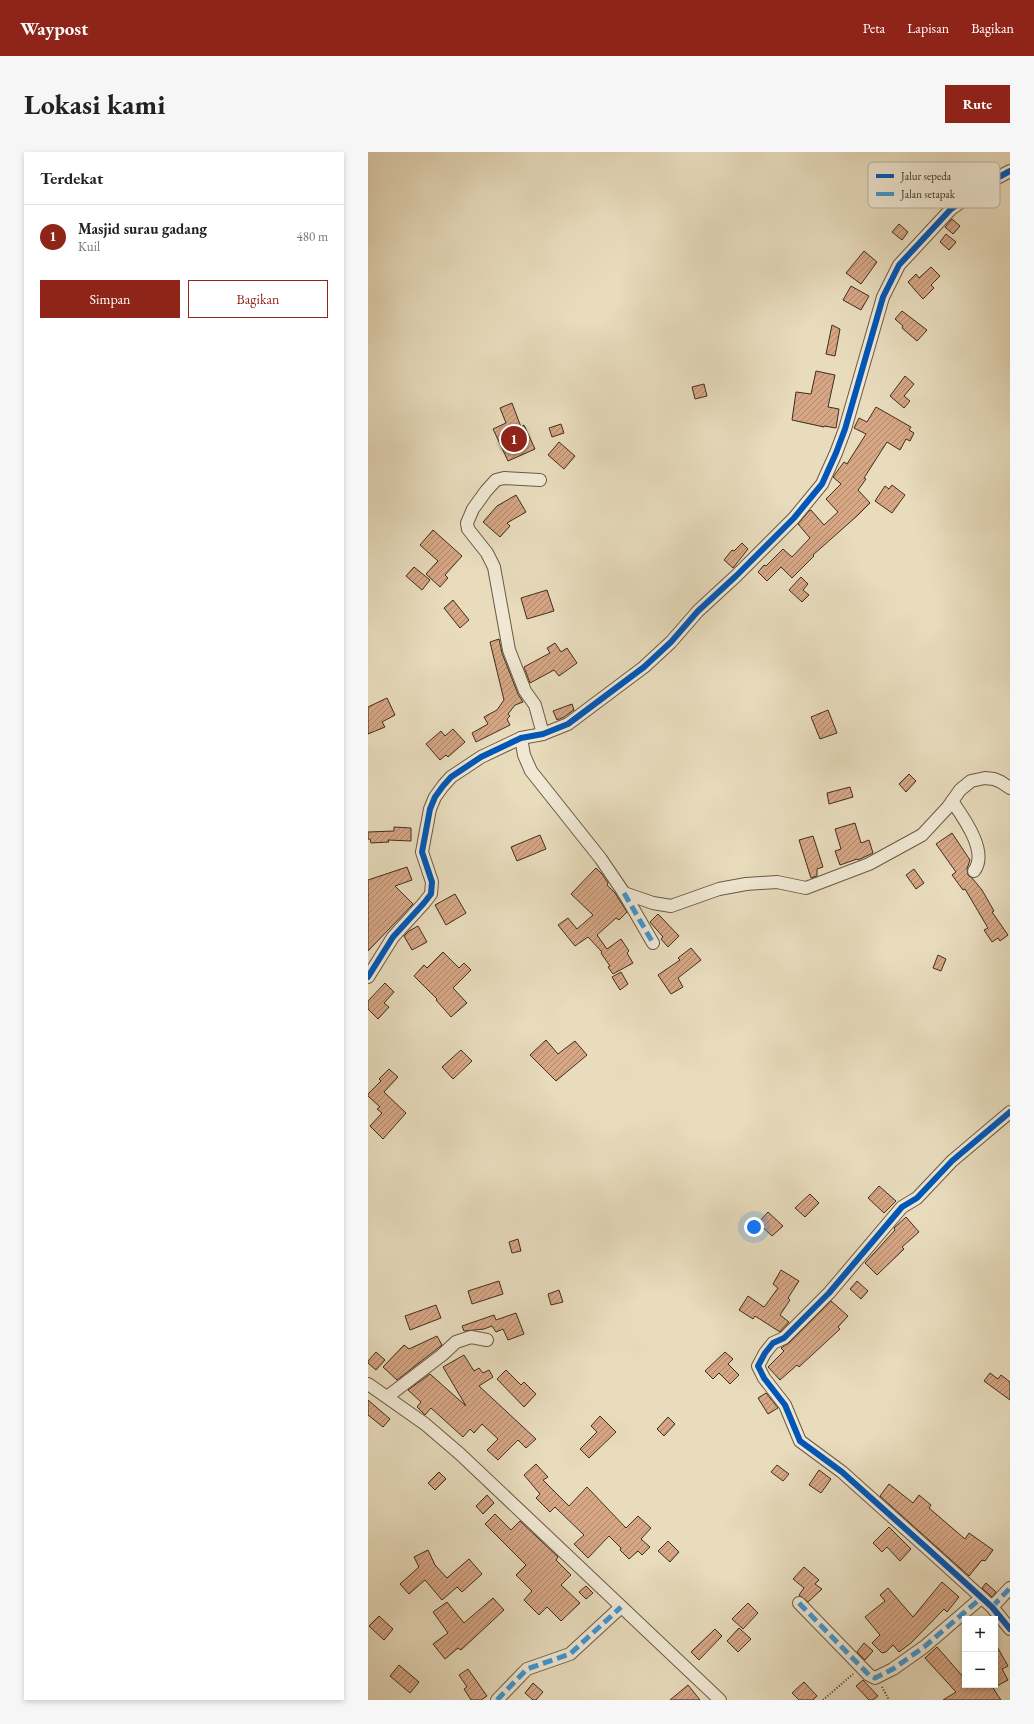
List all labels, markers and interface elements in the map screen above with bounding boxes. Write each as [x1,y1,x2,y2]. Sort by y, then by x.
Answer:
text: Waypost [20,16,88,41]
text: Peta [863,19,885,37]
text: Lapisan [907,19,949,37]
text: Bagikan [971,19,1014,37]
button: Rute [945,85,1010,123]
text: Lokasi kami [24,86,165,122]
legend [868,162,1000,208]
text: Terdekat [40,167,103,189]
text: Jalur sepeda [900,169,952,183]
text: Jalan setapak [900,187,956,201]
text: Masjid surau gadang [78,219,207,238]
text: 1 [50,228,56,245]
text: 480 m [297,228,328,245]
text: Kuil [78,238,100,255]
button: Simpan [40,280,180,318]
button: Bagikan [188,280,328,318]
pin: 1 [501,424,527,454]
your location [744,1217,764,1237]
map controls [962,1616,998,1688]
button: + [962,1616,998,1652]
button: − [962,1652,998,1688]

